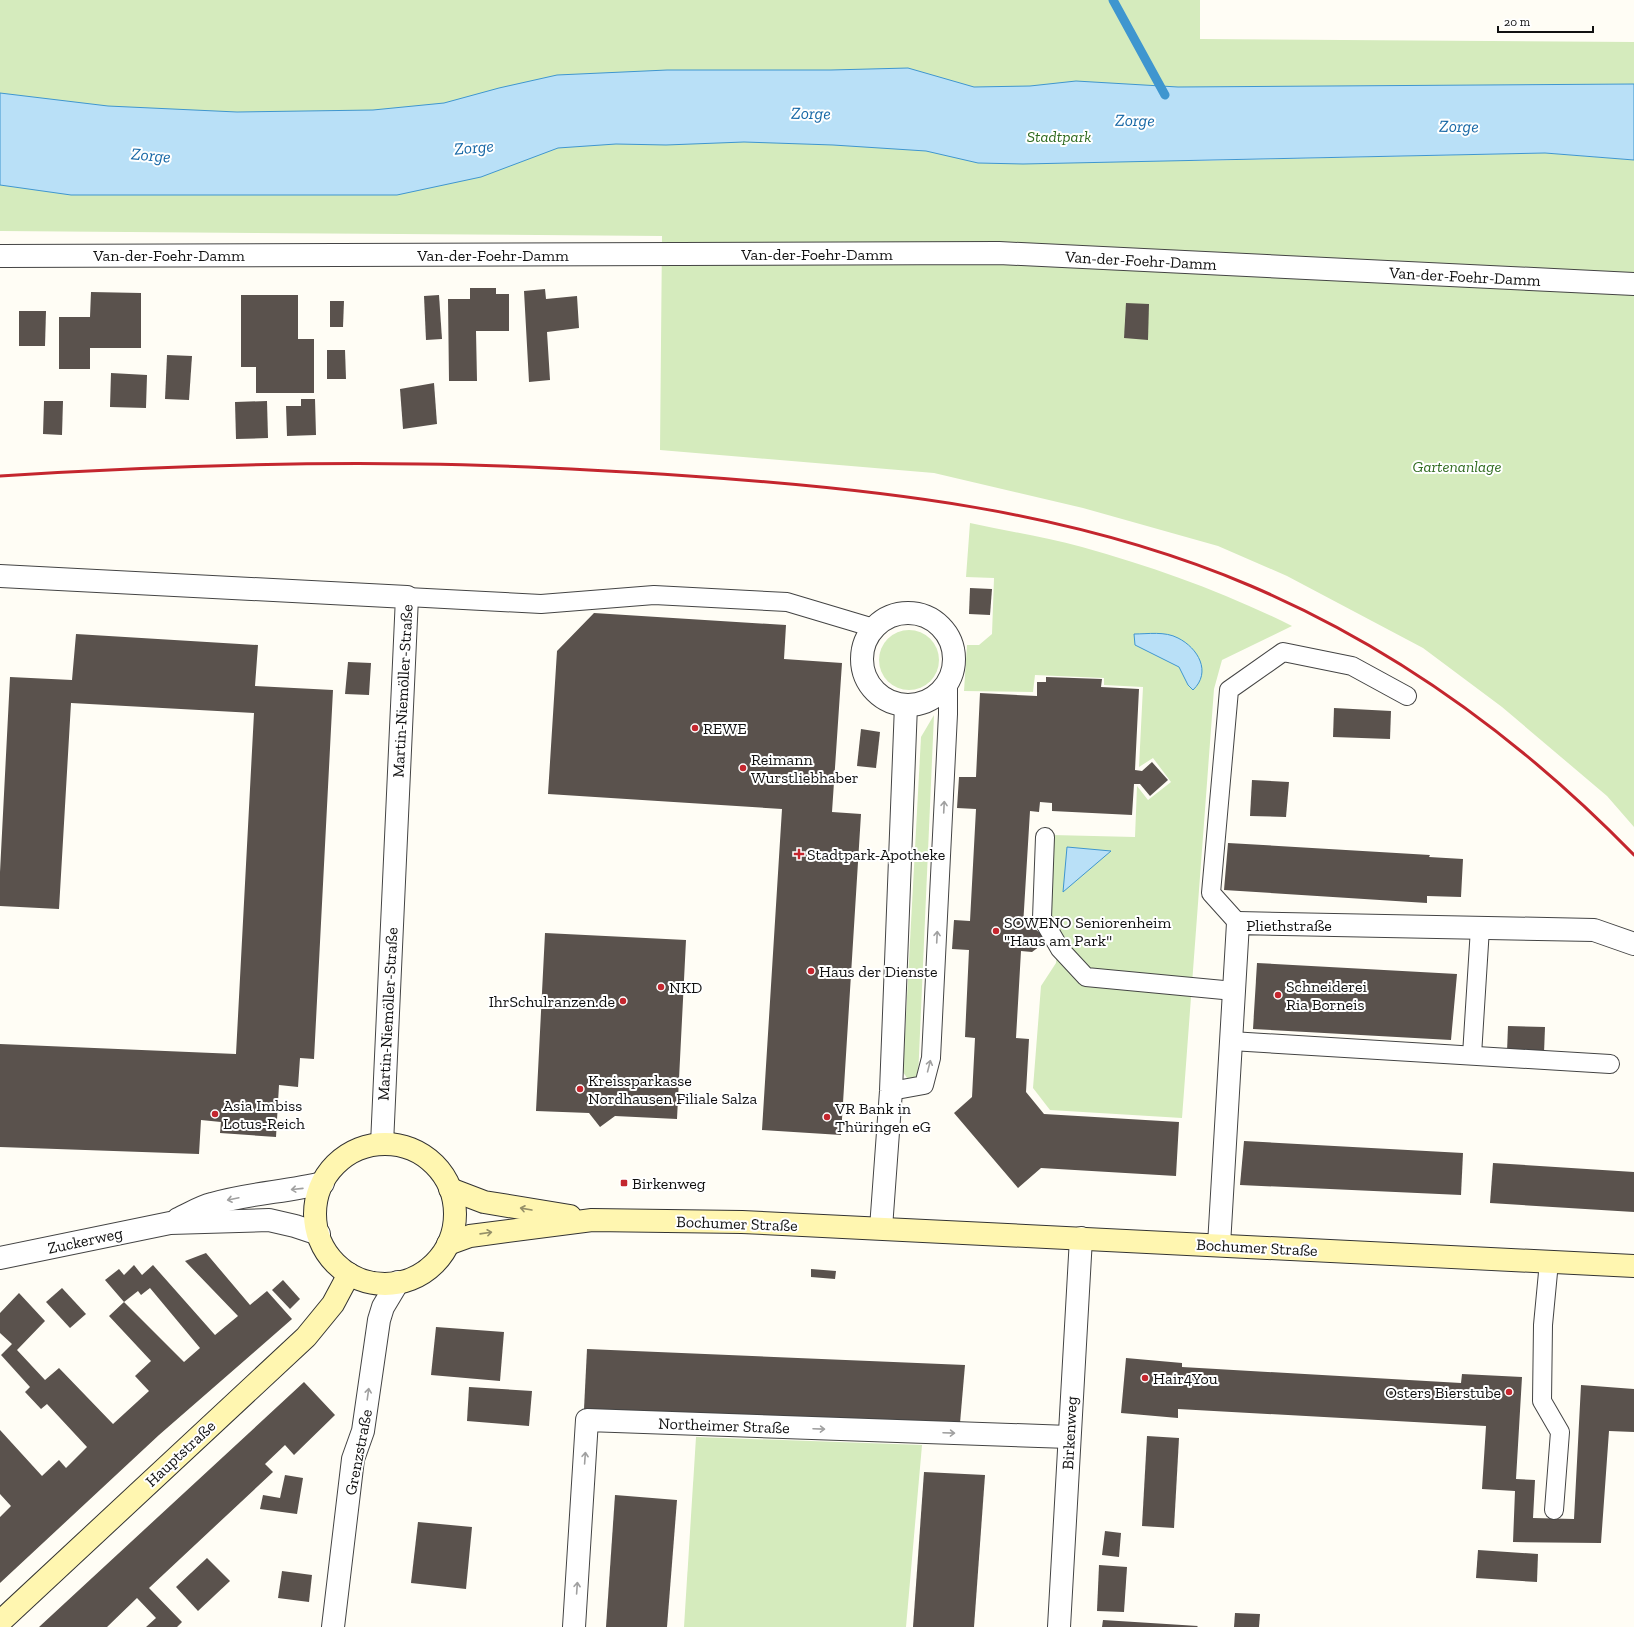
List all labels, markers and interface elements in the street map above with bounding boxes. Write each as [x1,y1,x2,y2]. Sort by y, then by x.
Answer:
scale bar [1498,8,1593,34]
text: 20 m [1504,15,1531,29]
water label: Zorge [791,103,831,123]
water label: Zorge [1115,110,1155,130]
water label: Zorge [1439,116,1479,136]
park label: Stadtpark [1027,127,1091,146]
water label: Zorge [453,135,495,159]
water label: Zorge [130,143,172,167]
street label: Van-der-Foehr-Damm [740,245,893,264]
street label: Van-der-Foehr-Damm [92,246,245,265]
street label: Van-der-Foehr-Damm [416,246,569,265]
street label: Van-der-Foehr-Damm [1064,247,1217,274]
street label: Van-der-Foehr-Damm [1388,263,1541,290]
park label: Gartenanlage [1413,457,1501,476]
street label: Martin-Niemöller-Straße [388,604,417,778]
place label: REWE [703,719,747,738]
marker: REWE [690,723,700,733]
place label: Reimann Wurstliebhaber [751,750,859,787]
marker: Reimann Wurstliebhaber [738,763,748,773]
one-way arrow [940,801,947,814]
place label: Stadtpark-Apotheke [807,845,945,864]
marker: Stadtpark-Apotheke [794,849,804,859]
place label: SOWENO Seniorenheim "Haus am Park" [1004,913,1171,950]
street label: Pliethstraße [1246,916,1332,935]
marker: SOWENO Seniorenheim "Haus am Park" [991,926,1001,936]
street label: Martin-Niemöller-Straße [373,927,402,1101]
one-way arrow [933,931,941,944]
place label: Haus der Dienste [819,962,938,981]
marker: Haus der Dienste [806,966,816,976]
place label: Schneiderei Ria Borneis [1286,977,1368,1014]
place label: NKD [669,978,702,997]
marker: NKD [656,982,666,992]
marker: Schneiderei Ria Borneis [1273,990,1283,1000]
place label: IhrSchulranzen.de [489,992,615,1011]
marker: IhrSchulranzen.de [618,996,628,1006]
one-way arrow [926,1060,933,1073]
place label: Kreissparkasse Nordhausen Filiale Salza [588,1071,757,1108]
marker: Kreissparkasse Nordhausen Filiale Salza [575,1084,585,1094]
place label: Asia Imbiss Lotus-Reich [223,1096,305,1133]
place label: VR Bank in Thüringen eG [834,1099,931,1136]
marker: Asia Imbiss Lotus-Reich [210,1109,220,1119]
marker: VR Bank in Thüringen eG [822,1112,832,1122]
place label: Birkenweg [632,1174,706,1193]
marker: Birkenweg [619,1178,629,1188]
one-way arrow [291,1185,304,1192]
one-way arrow [227,1196,240,1204]
one-way arrow [520,1205,533,1213]
street label: Bochumer Straße [676,1212,798,1235]
street label: Zuckerweg [46,1223,125,1258]
one-way arrow [479,1230,492,1237]
street label: Bochumer Straße [1196,1235,1318,1260]
place label: Hair4You [1153,1369,1218,1388]
marker: Hair4You [1140,1373,1150,1383]
place label: Osters Bierstube [1385,1383,1501,1402]
marker: Osters Bierstube [1504,1387,1514,1397]
one-way arrow [364,1388,372,1401]
street label: Birkenweg [1058,1396,1081,1470]
street label: Grenzstraße [341,1407,376,1497]
street label: Northeimer Straße [658,1414,790,1437]
street label: Hauptstraße [141,1416,219,1491]
one-way arrow [812,1425,825,1432]
one-way arrow [942,1430,955,1437]
one-way arrow [581,1452,588,1465]
one-way arrow [573,1582,580,1595]

